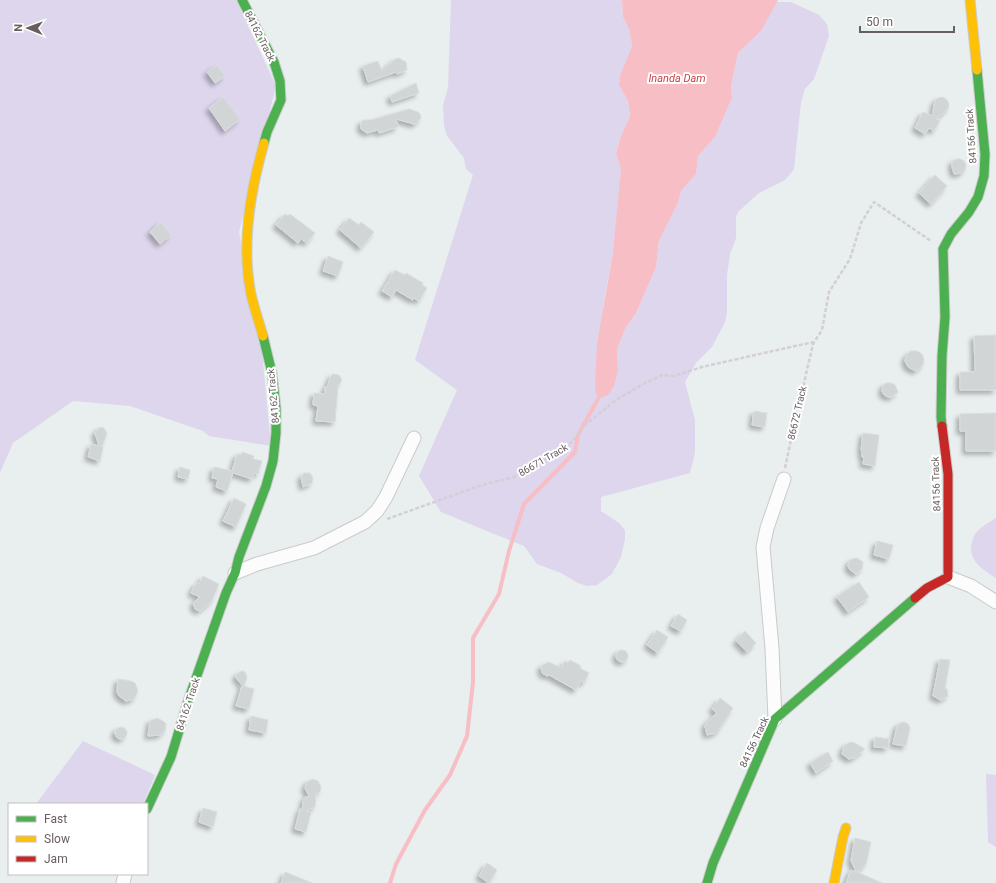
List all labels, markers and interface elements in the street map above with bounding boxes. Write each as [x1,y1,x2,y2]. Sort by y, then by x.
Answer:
north arrow [8,8,48,48]
scale bar [860,8,954,34]
street label: 84162 Track [243,9,278,64]
text: 50 m [866,15,893,29]
text: N [12,24,25,32]
water label: Inanda Dam [648,72,706,85]
street label: 84156 Track [964,107,978,164]
street label: 84162 Track [265,367,281,424]
street label: 86672 Track [785,384,809,441]
street label: 86671 Track [516,441,570,478]
street label: 84156 Track [930,455,942,512]
street label: 84162 Track [174,675,202,732]
street label: 84156 Track [737,714,771,769]
legend [8,803,148,875]
text: Fast [44,812,67,826]
text: Slow [44,832,70,846]
text: Jam [44,852,68,866]

